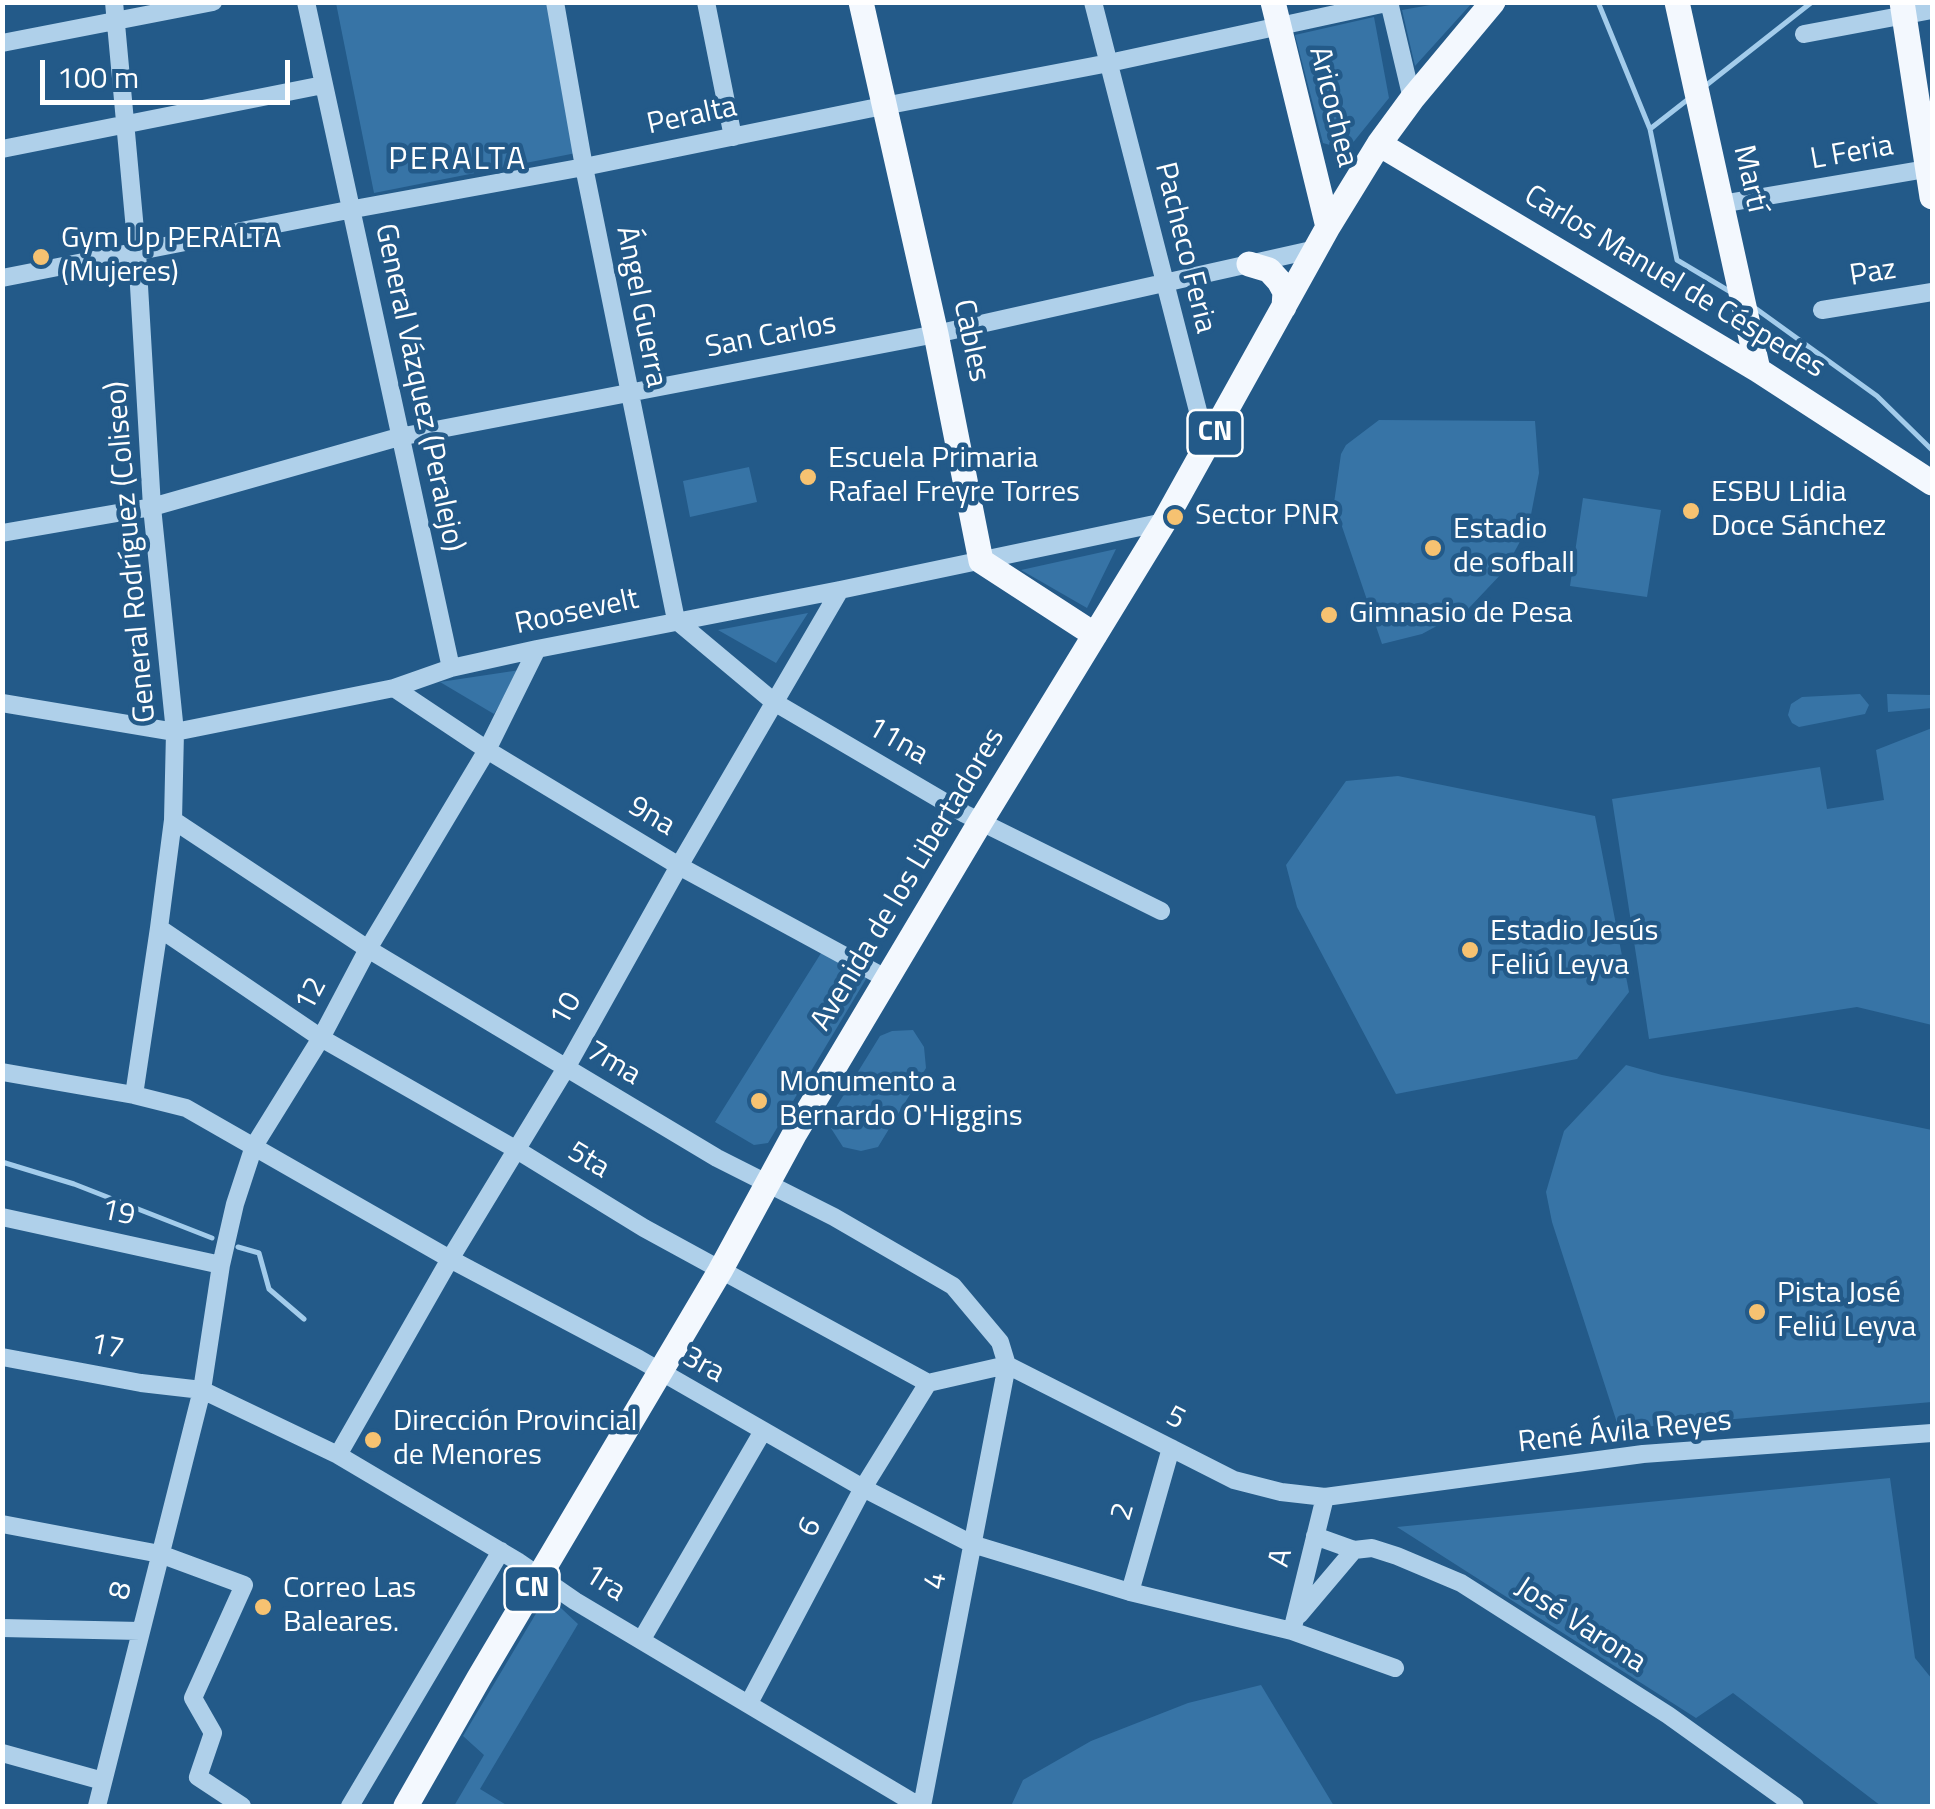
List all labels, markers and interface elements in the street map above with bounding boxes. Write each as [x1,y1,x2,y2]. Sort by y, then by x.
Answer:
scale bar [45,40,295,102]
street label: Aricochea [1300,43,1364,171]
text: 100 m [57,54,139,100]
street label: Peralta [644,90,740,144]
street label: L Feria [1808,129,1896,179]
district label: PERALTA [388,142,528,180]
street label: Martí [1724,142,1774,216]
street label: Pacheco Feria [1145,159,1223,337]
street label: Carlos Manuel de Céspedes [1517,179,1831,387]
street label: General Vázquez (Peralejo) [366,221,470,555]
place label: Gym Up PERALTA (Mujeres) [61,222,281,292]
street label: Ángel Guerra [607,223,673,391]
marker: Gym Up PERALTA (Mujeres) [30,246,52,268]
street label: Paz [1847,253,1899,295]
street label: Cables [944,297,996,385]
street label: San Carlos [703,307,839,367]
street label: General Rodríguez (Coliseo) [99,380,165,724]
road number: CN [1188,410,1242,456]
place label: Escuela Primaria Rafael Freyre Torres [828,442,1080,512]
marker: Escuela Primaria Rafael Freyre Torres [797,466,819,488]
place label: ESBU Lidia Doce Sánchez [1711,476,1886,546]
place label: Sector PNR [1195,499,1339,535]
marker: ESBU Lidia Doce Sánchez [1680,500,1702,522]
marker: Sector PNR [1164,506,1186,528]
place label: Estadio de sofball [1453,513,1575,584]
marker: Estadio de sofball [1422,537,1444,559]
street label: Roosevelt [512,582,642,644]
place label: Gimnasio de Pesa [1349,597,1573,633]
marker: Gimnasio de Pesa [1318,604,1340,626]
street label: 11na [860,710,934,774]
street label: Avenida de los Libertadores [804,722,1014,1038]
street label: 9na [621,789,681,845]
place label: Estadio Jesús Feliú Leyva [1490,915,1658,986]
marker: Estadio Jesús Feliú Leyva [1459,939,1481,961]
street label: 12 [288,972,336,1018]
street label: 10 [543,987,591,1033]
street label: 7ma [579,1034,647,1094]
place label: Monumento a Bernardo O'Higgins [779,1066,1023,1136]
marker: Monumento a Bernardo O'Higgins [748,1090,770,1112]
street label: 5ta [561,1135,615,1187]
street label: 19 [98,1193,138,1235]
place label: Pista José Feliú Leyva [1777,1277,1916,1348]
marker: Pista José Feliú Leyva [1746,1301,1768,1323]
street label: 17 [87,1327,127,1369]
street label: 3ra [676,1340,730,1392]
street label: 5 [1159,1399,1191,1439]
street label: René Ávila Reyes [1516,1404,1734,1462]
place label: Dirección Provincial de Menores [393,1405,637,1476]
marker: Dirección Provincial de Menores [362,1429,384,1451]
street label: 2 [1104,1499,1144,1525]
street label: 6 [791,1512,831,1544]
street label: A [1262,1545,1302,1571]
street label: 1ra [577,1558,631,1610]
road number: CN [504,1566,560,1612]
street label: 4 [918,1569,956,1593]
street label: José Varona [1508,1570,1652,1682]
place label: Correo Las Baleares. [283,1572,416,1642]
street label: 8 [102,1578,142,1604]
marker: Correo Las Baleares. [252,1596,274,1618]

